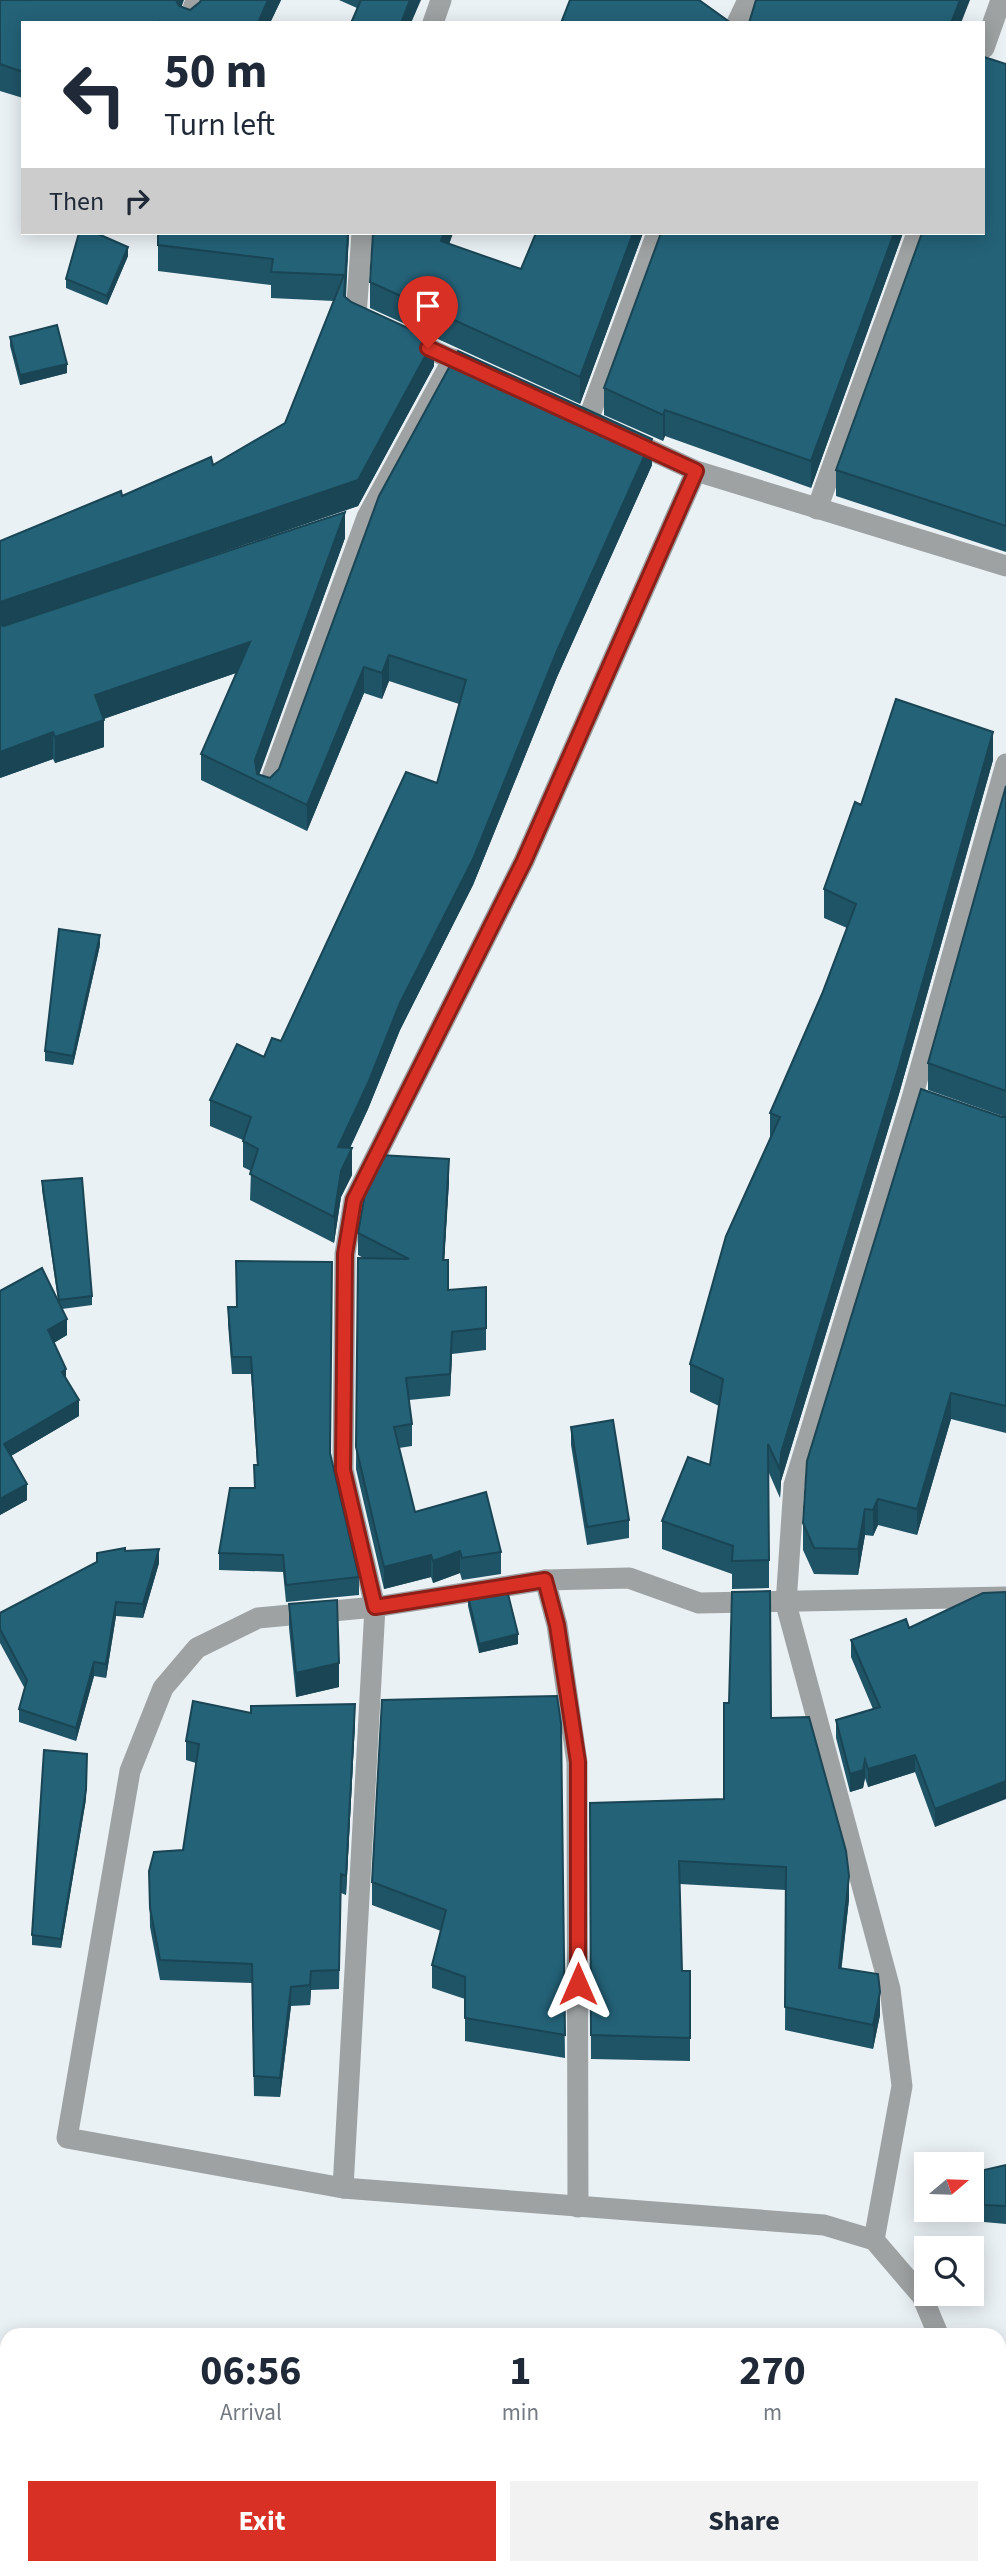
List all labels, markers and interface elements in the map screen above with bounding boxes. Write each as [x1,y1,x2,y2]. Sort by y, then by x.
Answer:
text: 50 m [164,37,268,107]
icon: left [49,49,140,140]
text: Turn left [164,102,275,148]
icon: right [118,182,156,220]
text: Then [49,183,104,220]
pin [398,276,458,348]
icon: arrive [409,287,447,325]
position arrow [541,1947,615,2021]
north arrow [914,2152,984,2222]
map controls [914,2152,984,2306]
button: search [914,2236,984,2306]
text: 06:56 [200,2341,302,2401]
text: 1 [509,2341,531,2401]
text: 270 [739,2341,806,2401]
text: Arrival [220,2396,282,2429]
text: min [502,2396,539,2429]
text: m [763,2396,782,2429]
button: Exit [28,2481,496,2561]
button: Share [510,2481,978,2561]

